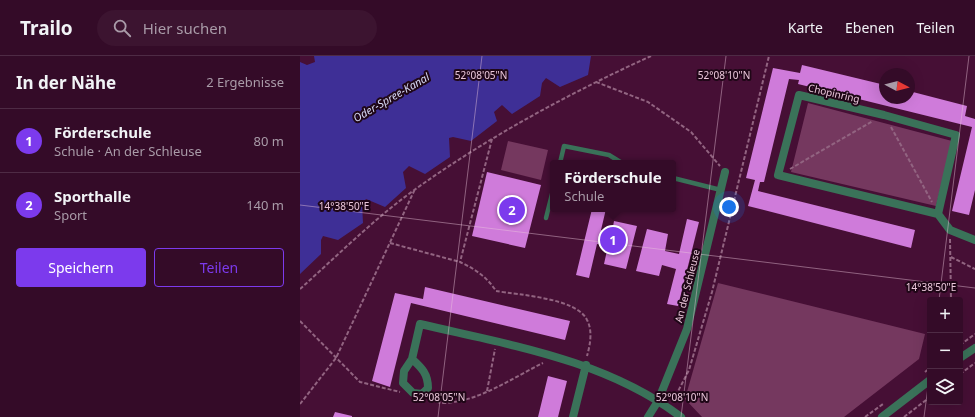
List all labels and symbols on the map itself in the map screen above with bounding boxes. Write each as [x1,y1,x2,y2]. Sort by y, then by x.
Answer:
water label: Oder-Spree-Kanal [350,68,433,125]
text: 52°08'05"N [455,68,507,82]
text: 52°08'10"N [698,68,750,82]
north arrow [879,68,915,104]
street label: Chopinring [807,80,861,106]
pin: 2 [499,195,525,225]
your location [719,197,739,217]
text: 14°38'50"E [319,199,369,213]
pin: 1 [600,225,626,255]
street label: An der Schleuse [671,248,703,324]
text: 14°38'50"E [906,280,956,294]
text: 52°08'05"N [413,390,465,404]
text: 52°08'10"N [656,390,708,404]

